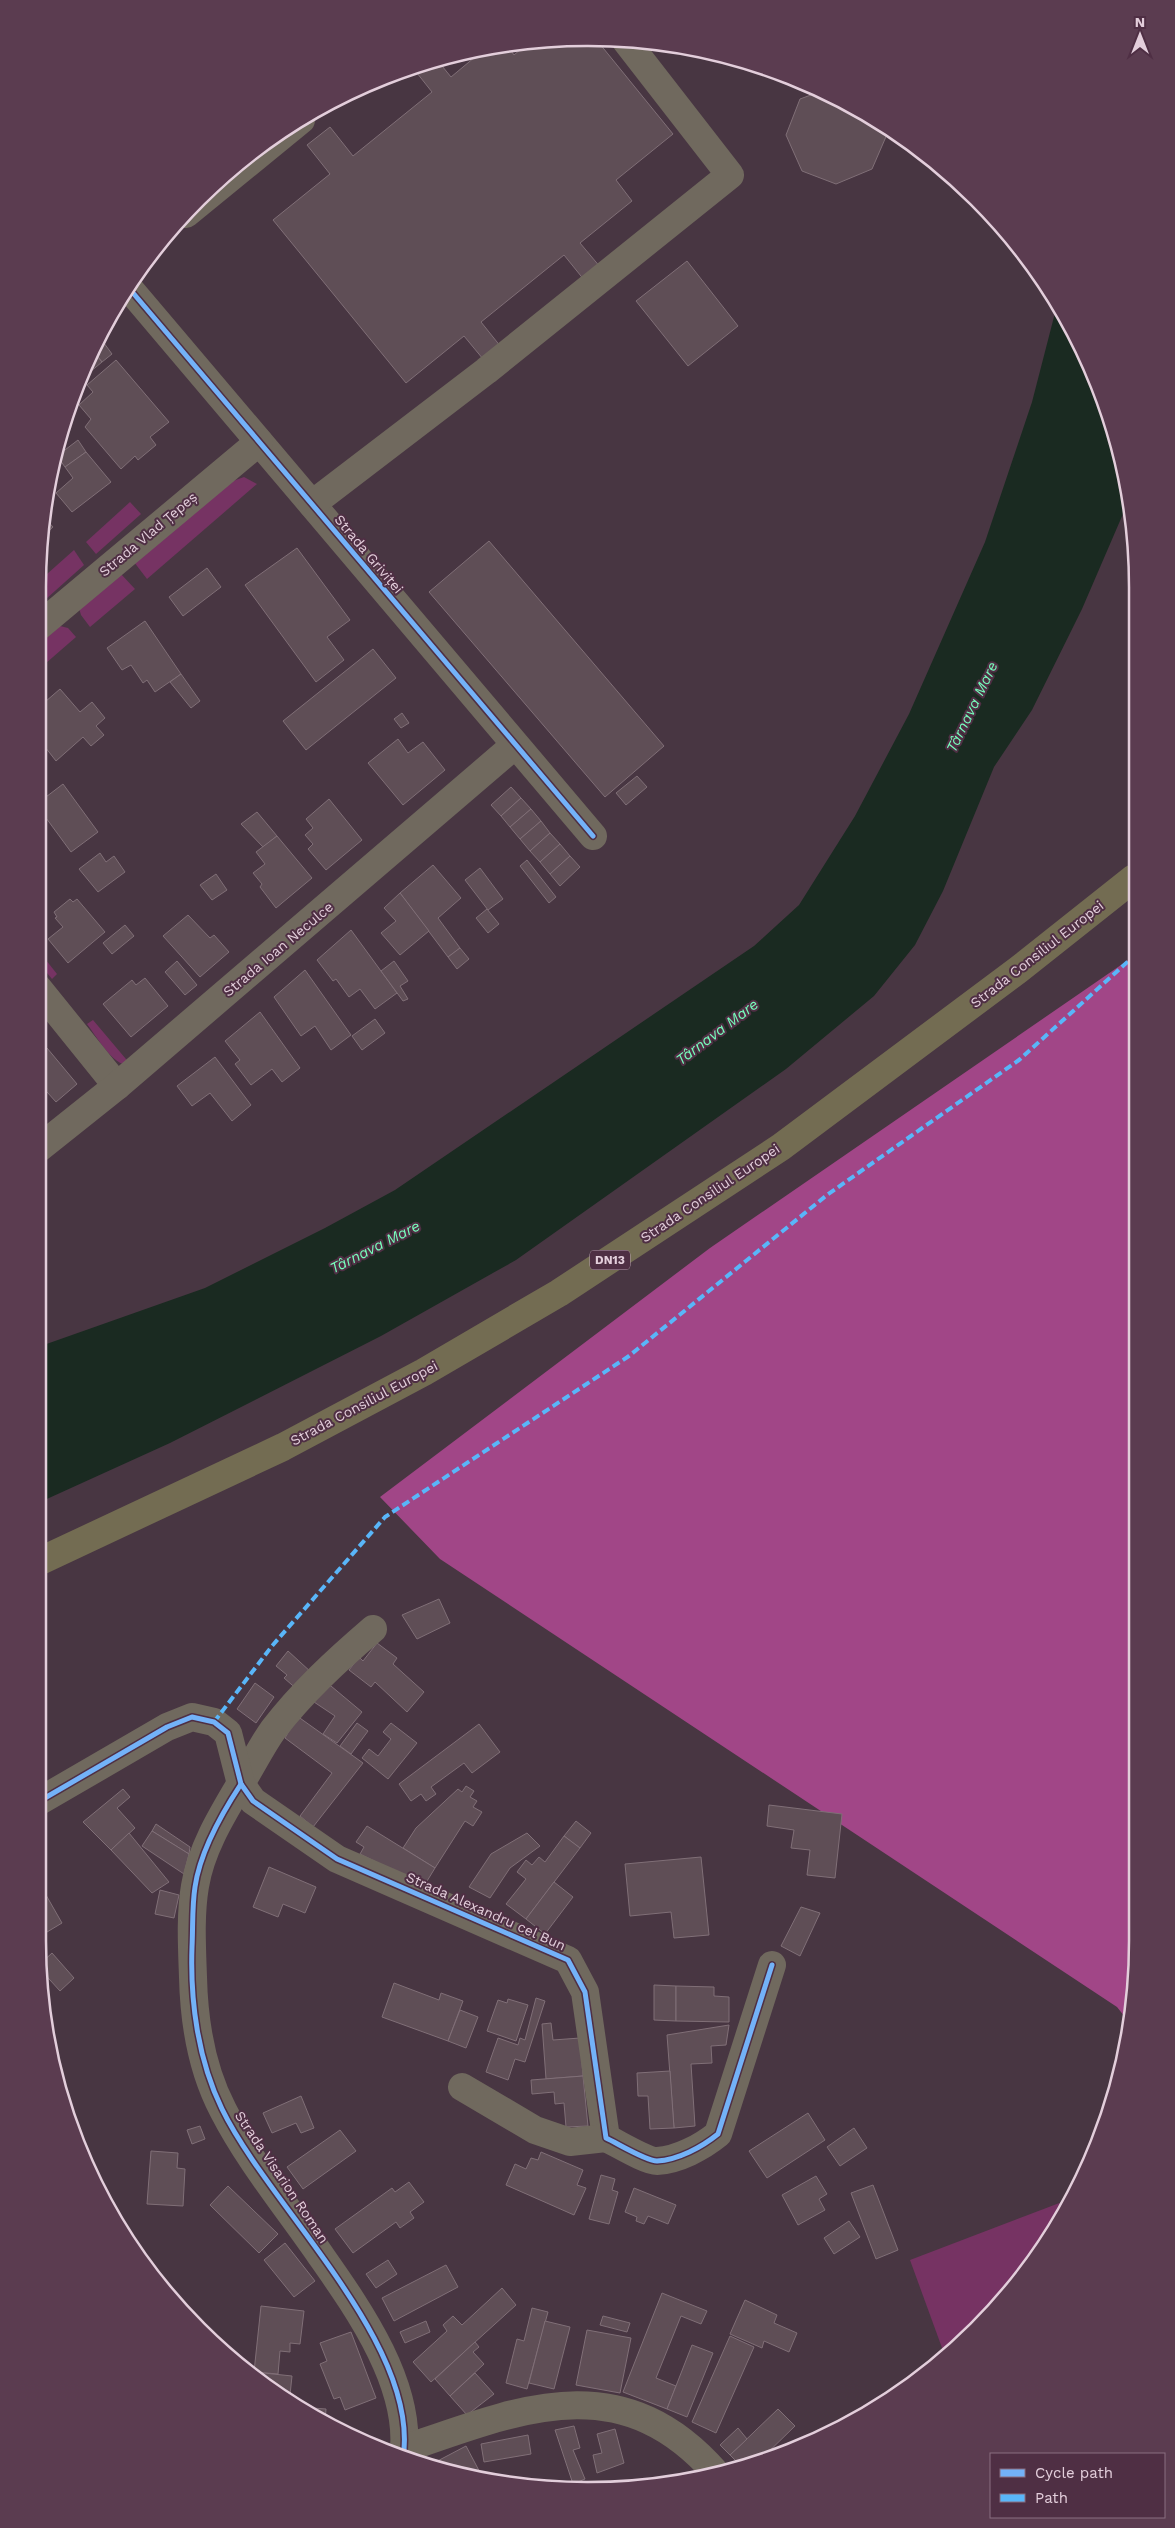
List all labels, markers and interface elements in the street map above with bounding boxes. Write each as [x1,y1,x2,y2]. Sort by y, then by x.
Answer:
north arrow [1115,10,1165,60]
text: N [1135,14,1145,30]
street label: Strada Vlad Țepeș [96,488,201,580]
street label: Strada Griviței [331,511,407,597]
water label: Târnava Mare [942,659,1002,755]
street label: Strada Consiliul Europei [967,897,1107,1011]
street label: Strada Ioan Neculce [220,898,336,1000]
water label: Târnava Mare [672,995,762,1069]
street label: Strada Consiliul Europei [637,1140,783,1246]
water label: Târnava Mare [327,1217,423,1277]
road number: DN13 [590,1250,630,1270]
street label: Strada Consiliul Europei [288,1357,440,1449]
street label: Strada Alexandru cel Bun [404,1869,568,1953]
street label: Strada Visarion Roman [232,2108,332,2246]
legend [990,2453,1165,2518]
text: Cycle path [1035,2464,1113,2482]
text: Path [1035,2489,1068,2507]

